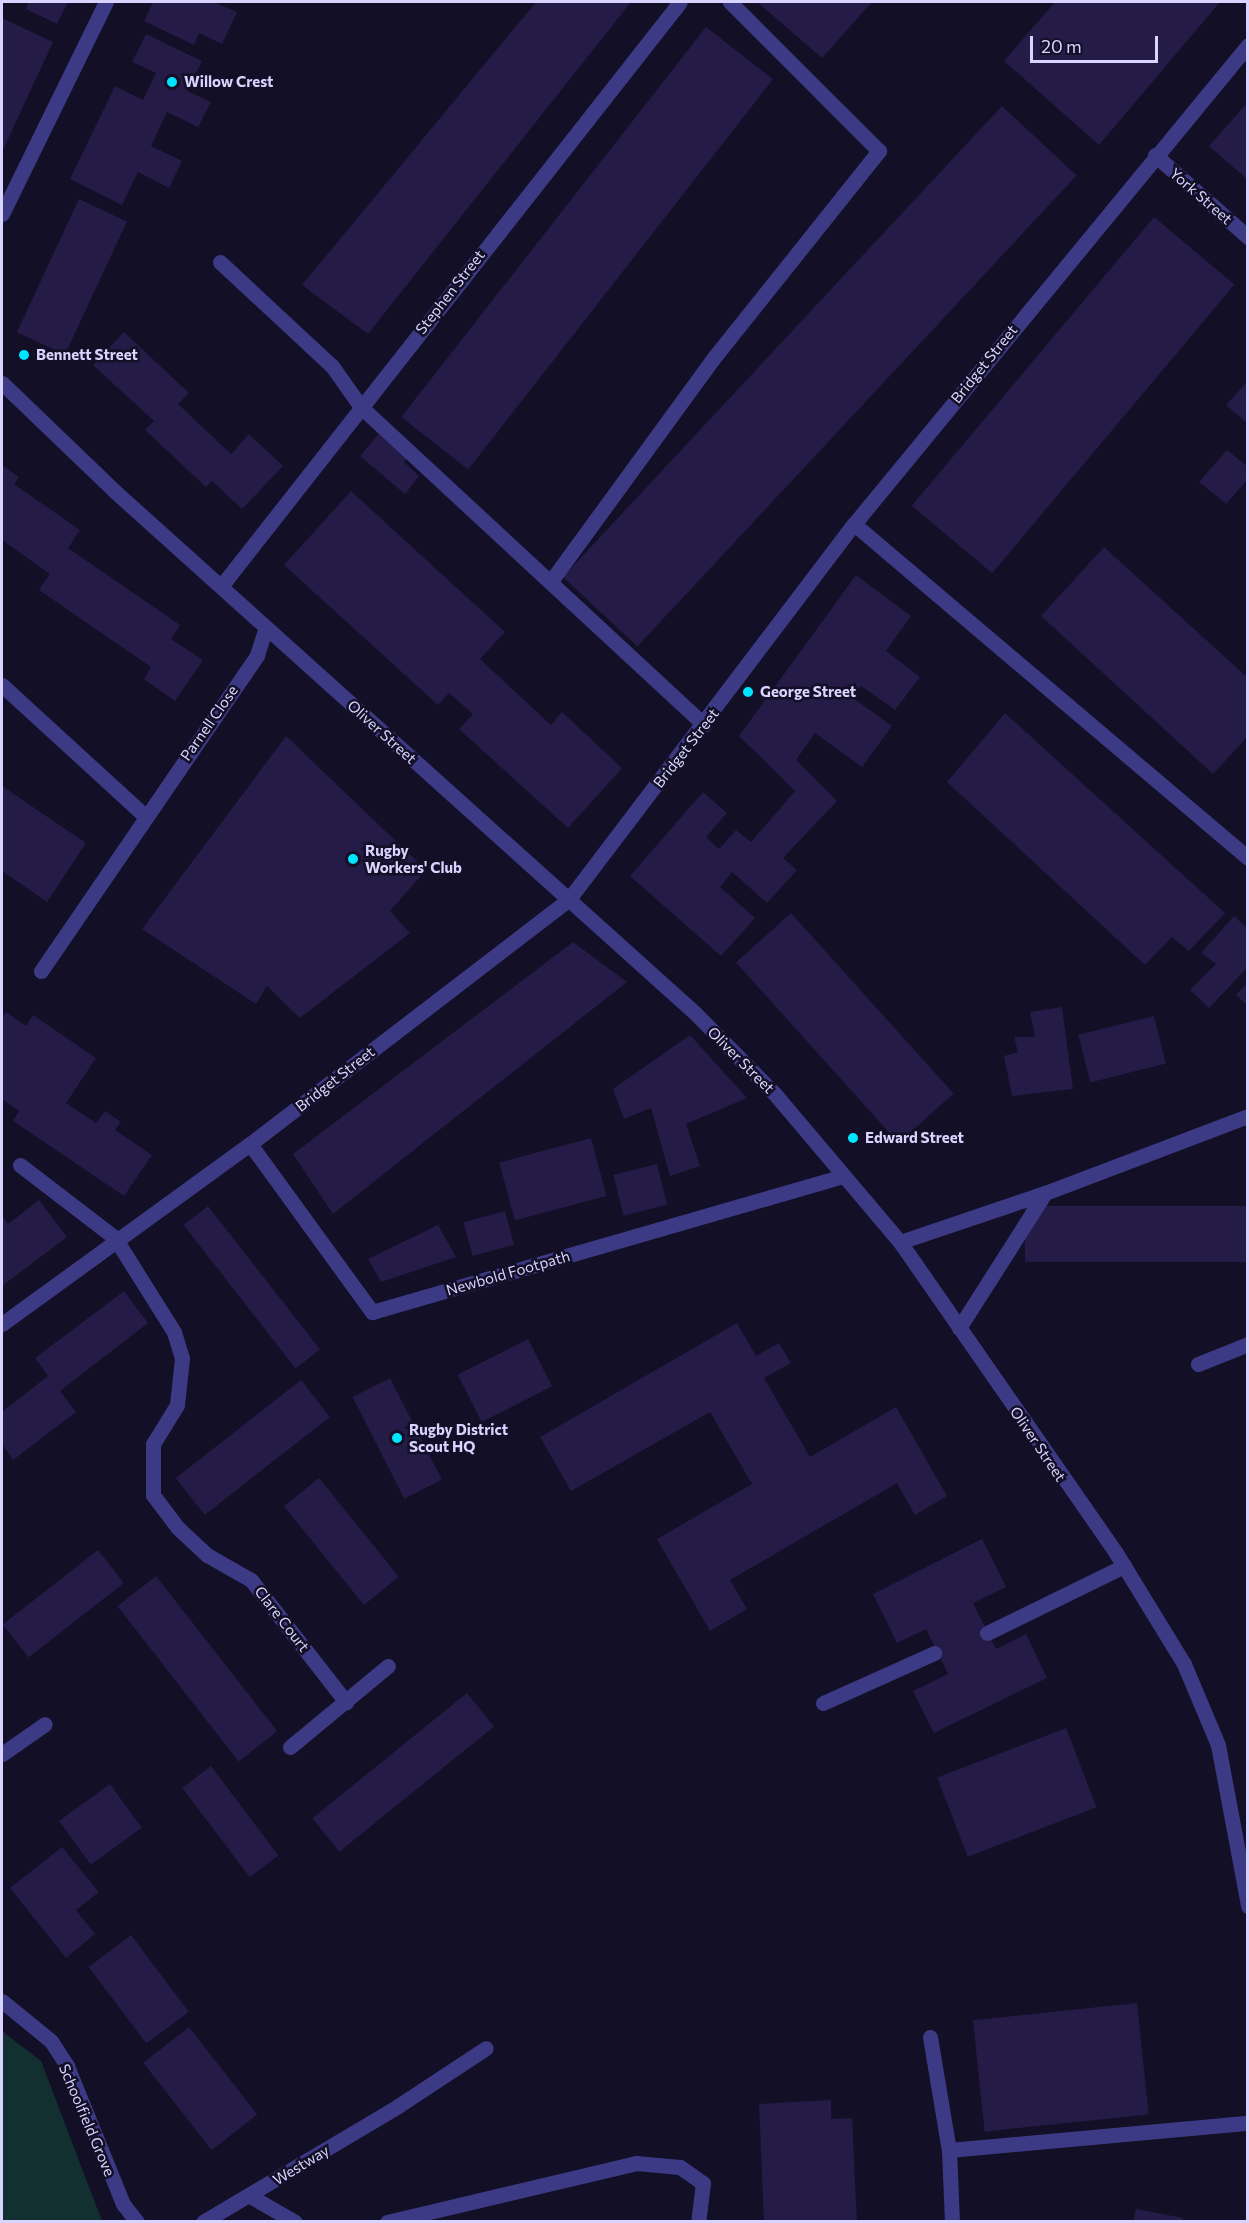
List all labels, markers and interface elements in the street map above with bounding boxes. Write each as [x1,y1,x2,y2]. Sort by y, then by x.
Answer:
scale bar [1033,24,1160,62]
text: 20 m [1041,35,1082,57]
place label: Willow Crest [184,73,273,91]
marker: Willow Crest [165,75,179,89]
street label: York Street [1166,164,1236,228]
street label: Stephen Street [412,246,488,338]
street label: Bridget Street [947,321,1021,407]
place label: Bennett Street [36,346,138,364]
marker: Bennett Street [17,348,31,362]
street label: Parnell Close [176,682,242,764]
place label: George Street [760,683,856,701]
marker: George Street [741,685,755,699]
street label: Oliver Street [344,696,420,768]
street label: Bridget Street [650,705,722,791]
place label: Rugby Workers' Club [365,841,462,876]
marker: Rugby Workers' Club [346,852,360,866]
street label: Oliver Street [704,1023,778,1097]
street label: Bridget Street [292,1043,378,1115]
place label: Edward Street [865,1129,964,1147]
marker: Edward Street [846,1131,860,1145]
street label: Newbold Footpath [444,1247,572,1299]
street label: Oliver Street [1006,1403,1070,1485]
place label: Rugby District Scout HQ [409,1420,508,1455]
marker: Rugby District Scout HQ [390,1431,404,1445]
street label: Clare Court [251,1583,313,1655]
street label: Schoolfield Grove [55,2061,119,2179]
street label: Westway [270,2141,332,2189]

